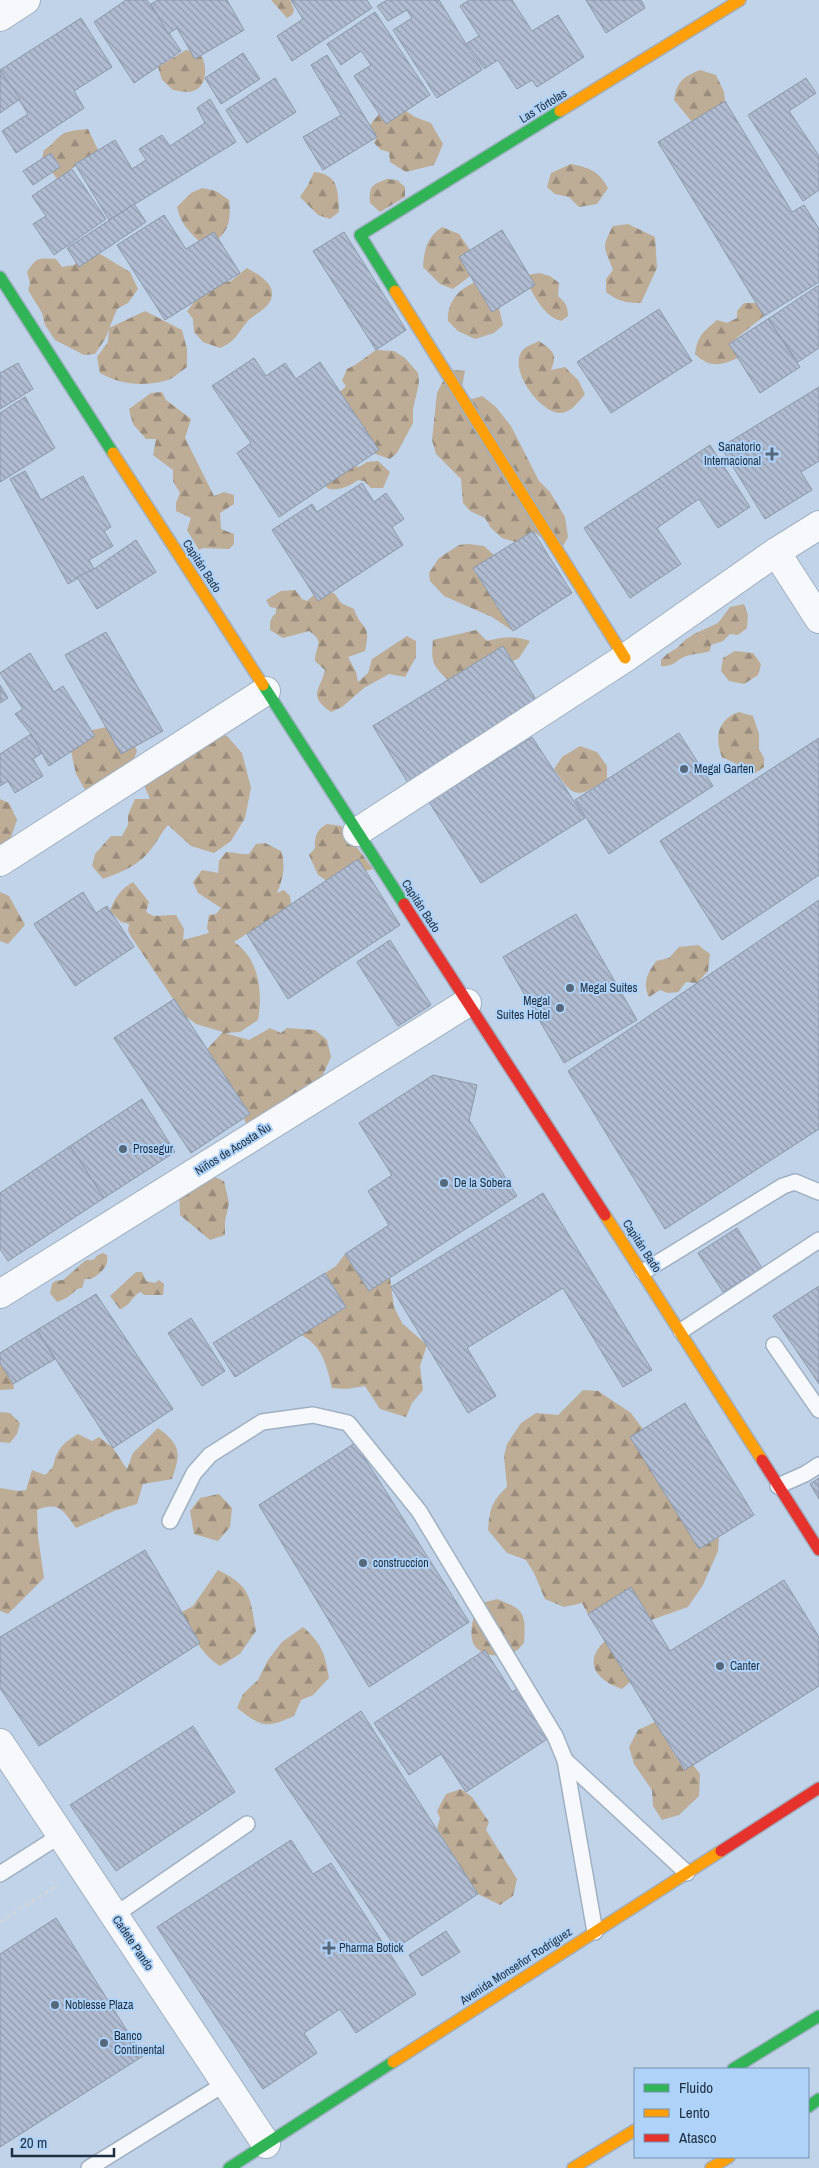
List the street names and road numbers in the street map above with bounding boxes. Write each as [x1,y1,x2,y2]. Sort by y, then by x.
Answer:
street label: Las Tórtolas [516,85,570,127]
street label: Capitán Bado [179,536,225,596]
street label: Capitán Bado [398,876,444,936]
street label: Niños de Acosta Ñu [192,1119,274,1179]
street label: Capitán Bado [619,1216,665,1276]
street label: Cadete Pando [109,1912,157,1974]
street label: Avenida Monseñor Rodríguez [456,1924,575,2009]

